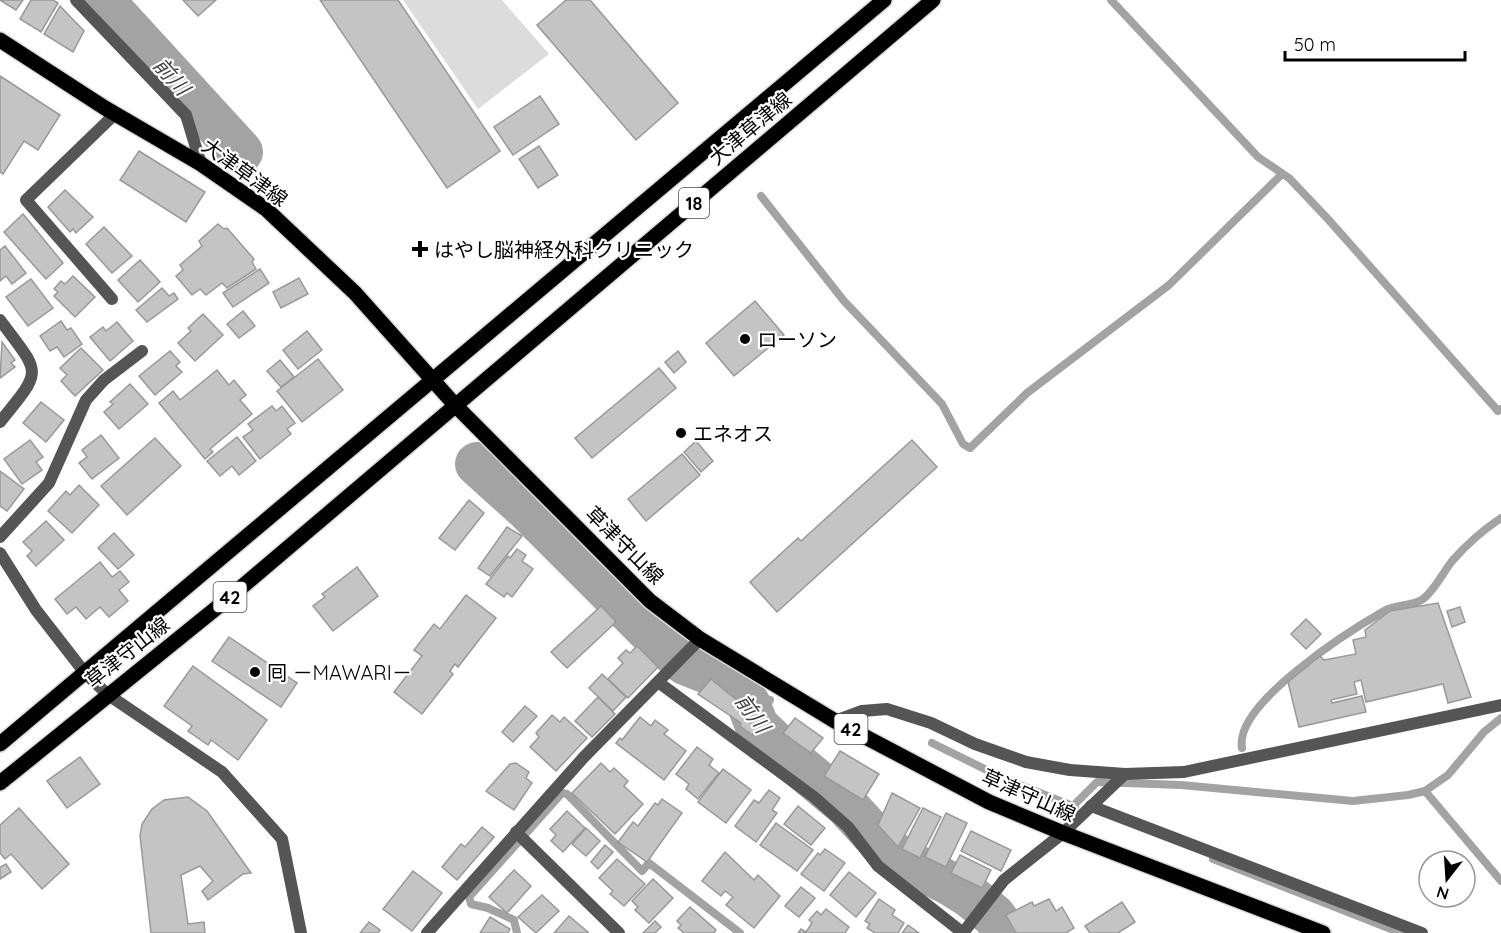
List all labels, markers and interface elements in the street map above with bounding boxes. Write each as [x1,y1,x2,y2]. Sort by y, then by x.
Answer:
scale bar [1285,24,1465,62]
text: 50 m [1294,33,1336,56]
water label: 前川 [148,52,197,102]
street label: 大津草津線 [704,86,796,170]
street label: 大津草津線 [197,132,293,212]
road number: 18 [679,188,709,218]
place label: はやし脳神経外科クリニック [434,237,694,262]
marker: はやし脳神経外科クリニック [411,240,429,258]
place label: ローソン [757,327,837,352]
marker: ローソン [738,332,752,346]
place label: エネオス [693,421,773,446]
marker: エネオス [674,426,688,440]
street label: 草津守山線 [581,501,669,589]
road number: 42 [214,582,246,612]
street label: 草津守山線 [80,611,174,693]
place label: 囘 －MAWARI－ [267,660,412,685]
marker: 囘 －MAWARI－ [248,665,262,679]
water label: 前川 [730,688,777,739]
road number: 42 [834,714,868,744]
street label: 草津守山線 [978,763,1080,827]
north arrow [1417,849,1477,909]
text: N [1434,882,1451,905]

